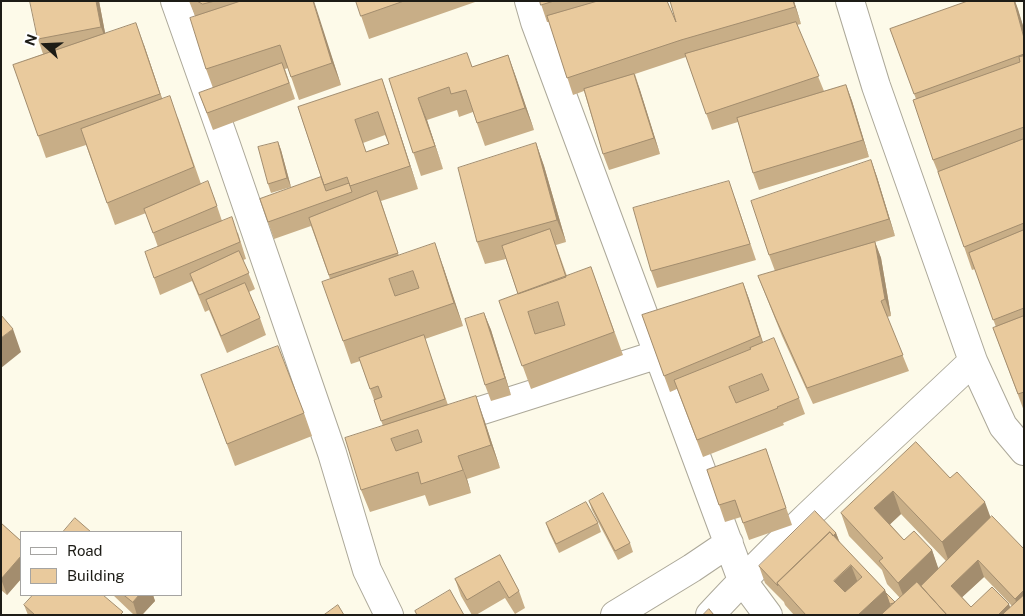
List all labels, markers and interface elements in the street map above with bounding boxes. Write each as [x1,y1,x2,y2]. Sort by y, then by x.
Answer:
north arrow [20,20,70,70]
text: N [22,32,40,48]
legend [20,531,182,596]
text: Road [67,542,103,559]
text: Building [67,567,125,584]

